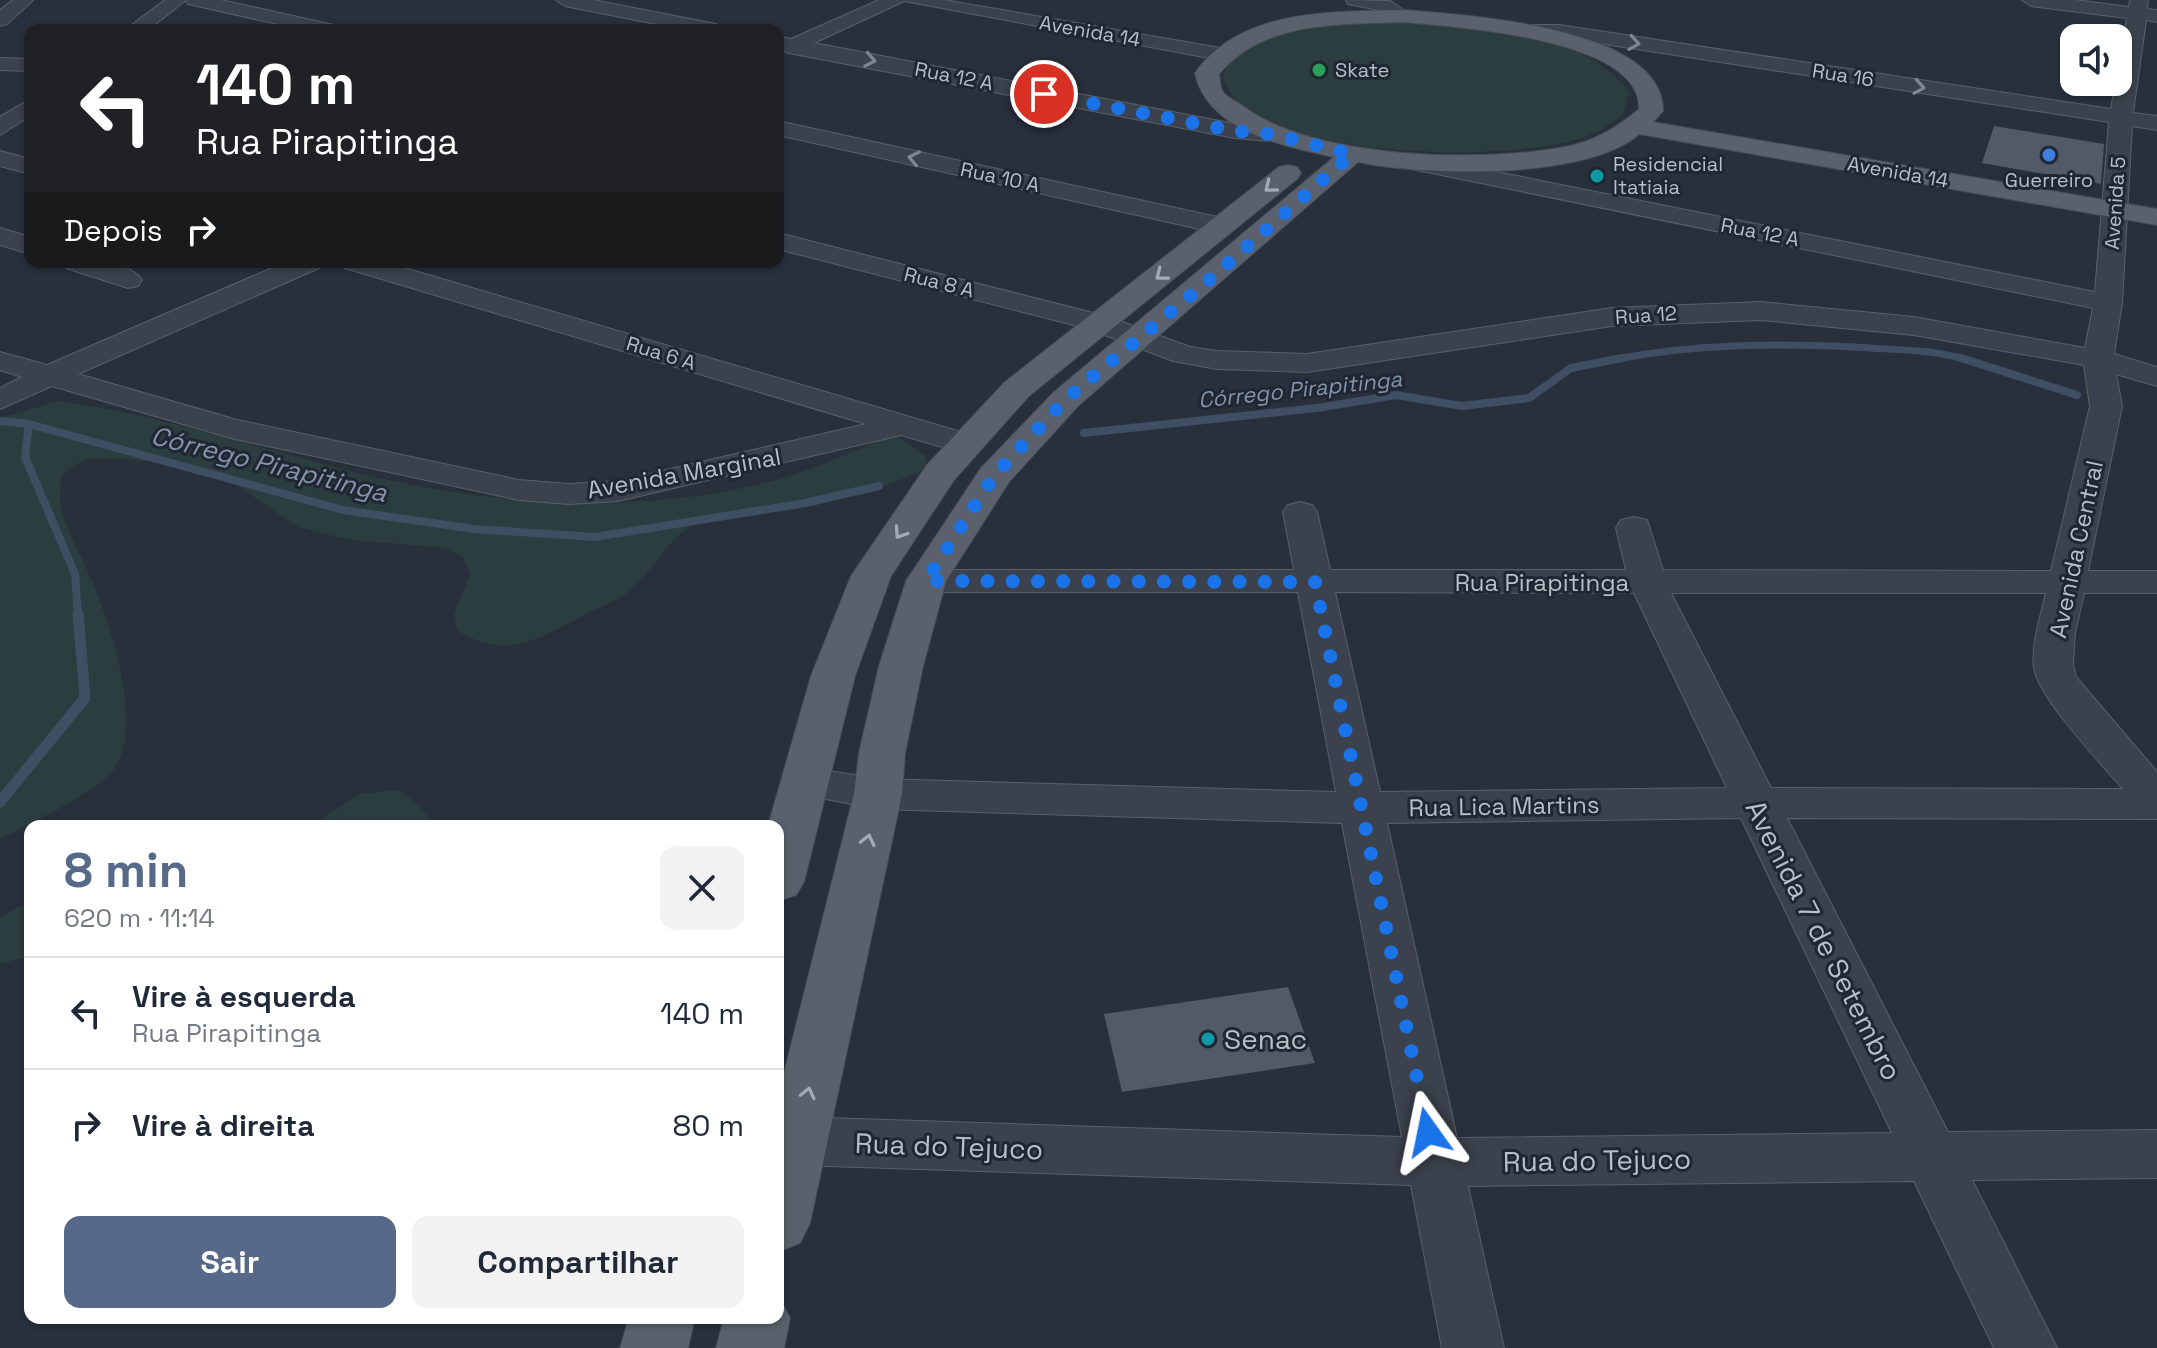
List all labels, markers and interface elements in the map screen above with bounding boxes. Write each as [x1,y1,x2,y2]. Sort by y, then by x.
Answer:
street label: Avenida 14 [1038,9,1142,53]
map controls [2060,24,2132,96]
button: sound [2060,24,2132,96]
one-way arrow [1627,34,1641,51]
text: 140 m [196,49,355,120]
one-way arrow [863,51,876,68]
icon: left [64,56,168,160]
street label: Rua 12 A [913,56,996,96]
place label: Skate [1335,57,1389,83]
street label: Rua 16 [1810,57,1876,93]
pin [1010,60,1078,128]
marker: Skate [1310,61,1328,79]
icon: arrive [1022,72,1066,116]
one-way arrow [1912,77,1926,94]
text: Rua Pirapitinga [196,119,458,165]
marker: Guerreiro [2040,146,2058,164]
one-way arrow [907,150,921,167]
street label: Avenida 14 [1846,150,1950,194]
place label: Residencial Itatiaia [1613,151,1723,200]
street label: Rua 10 A [958,156,1042,198]
street label: Avenida 5 [2099,156,2131,250]
marker: Residencial Itatiaia [1588,167,1606,185]
place label: Guerreiro [2005,167,2093,193]
one-way arrow [1265,177,1280,192]
icon: right [179,208,223,252]
text: Depois [64,211,163,250]
street label: Rua 12 A [1719,212,1802,252]
street label: Rua 8 A [901,261,977,303]
one-way arrow [1155,266,1170,280]
street label: Rua 12 [1614,300,1678,330]
street label: Rua 6 A [623,330,699,376]
water label: Córrego Pirapitinga [1197,364,1404,414]
water label: Córrego Pirapitinga [147,418,392,510]
street label: Avenida Marginal [585,441,783,505]
street label: Avenida Central [2042,457,2110,641]
one-way arrow [894,525,909,539]
street label: Rua Pirapitinga [1455,567,1630,598]
street label: Rua Lica Martins [1408,789,1600,823]
street label: Avenida 7 de Setembro [1738,794,1910,1086]
one-way arrow [859,833,876,847]
text: 8 min [64,840,188,901]
button: close [660,846,744,930]
text: 620 m · 11:14 [64,901,215,935]
text: Vire à esquerda [132,977,356,1016]
icon: left [64,991,108,1035]
text: 140 m [660,994,744,1033]
text: Rua Pirapitinga [132,1016,321,1050]
place label: Senac [1224,1021,1307,1057]
marker: Senac [1199,1030,1217,1048]
one-way arrow [799,1086,816,1100]
position arrow [1386,1090,1470,1174]
icon: right [64,1103,108,1147]
text: Vire à direita [132,1106,315,1145]
text: 80 m [673,1106,744,1145]
street label: Rua do Tejuco [854,1125,1044,1167]
street label: Rua do Tejuco [1503,1140,1691,1180]
button: Sair [64,1216,396,1308]
button: Compartilhar [412,1216,744,1308]

